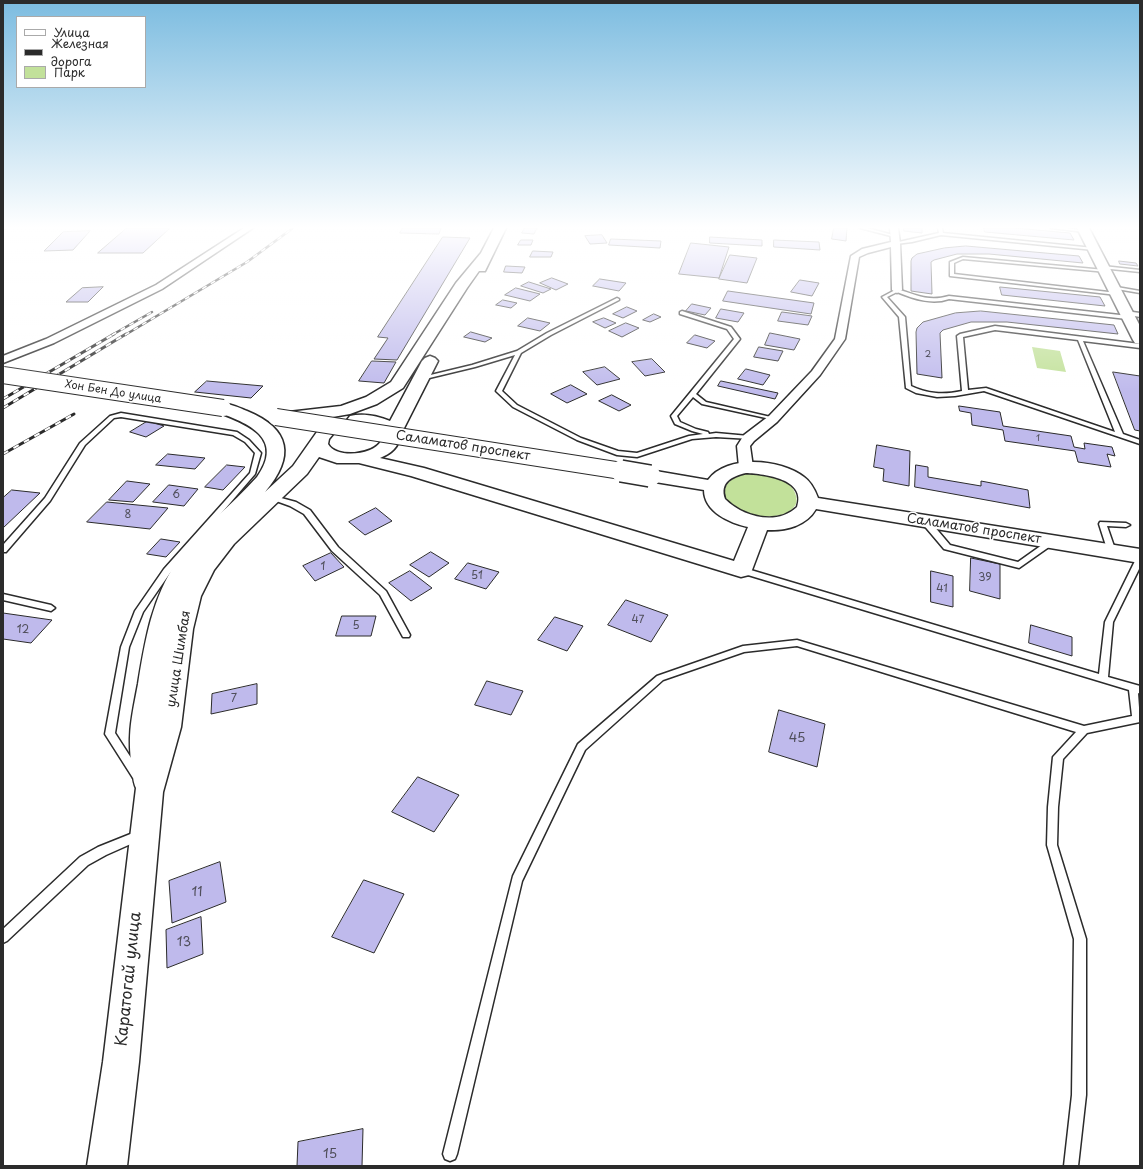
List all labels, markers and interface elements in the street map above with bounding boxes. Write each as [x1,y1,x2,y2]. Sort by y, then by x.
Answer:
legend [16,16,146,88]
text: Улица [54,23,90,41]
text: Железная дорога [51,34,109,70]
text: Парк [54,63,85,81]
house number: 2 [925,350,931,360]
street label: Хон Бен До улица [64,378,162,406]
street label: Саламатов проспект [395,428,531,464]
house number: 1 [1036,434,1040,444]
house number: 6 [172,488,180,502]
house number: 8 [125,508,131,522]
street label: Саламатов проспект [906,511,1042,547]
house number: 1 [321,560,325,574]
house number: 51 [471,569,483,583]
house number: 39 [978,571,992,585]
house number: 41 [936,582,948,596]
street label: улица Шимбая [164,610,194,708]
house number: 47 [632,613,644,627]
house number: 5 [352,619,360,633]
house number: 12 [17,623,29,637]
house number: 7 [231,692,237,706]
house number: 45 [789,730,805,746]
house number: 11 [192,884,202,900]
street label: Каратогай улица [112,911,146,1047]
house number: 13 [177,934,191,950]
house number: 15 [323,1146,337,1162]

